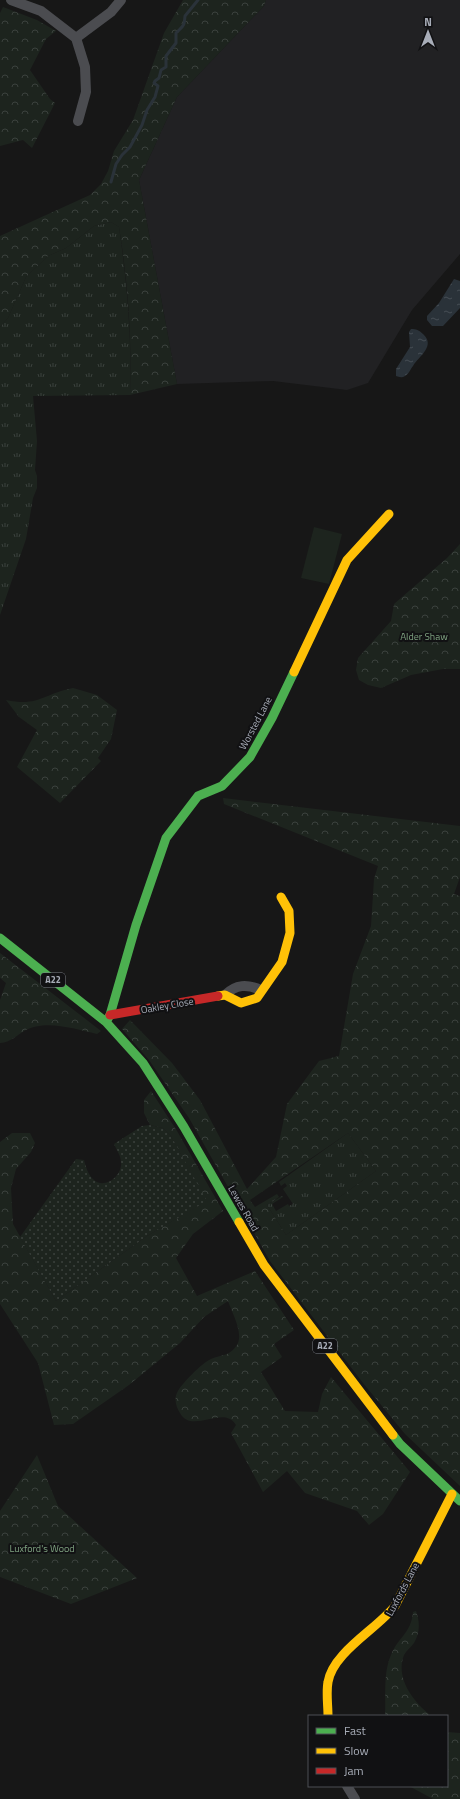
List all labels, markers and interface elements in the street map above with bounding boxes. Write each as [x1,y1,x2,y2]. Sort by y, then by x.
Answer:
north arrow [408,12,448,52]
text: N [424,14,432,30]
park label: Alder Shaw [400,629,448,644]
street label: Worsted Lane [235,694,276,753]
road number: A22 [41,973,65,987]
street label: Oakley Close [139,993,195,1018]
street label: Lewes Road [224,1182,263,1234]
road number: A22 [313,1339,337,1353]
park label: Luxford's Wood [9,1541,75,1556]
street label: Luxfords Lane [382,1560,423,1619]
legend [308,1715,448,1787]
text: Fast [344,1721,367,1740]
text: Slow [344,1741,369,1760]
text: Jam [344,1761,364,1780]

